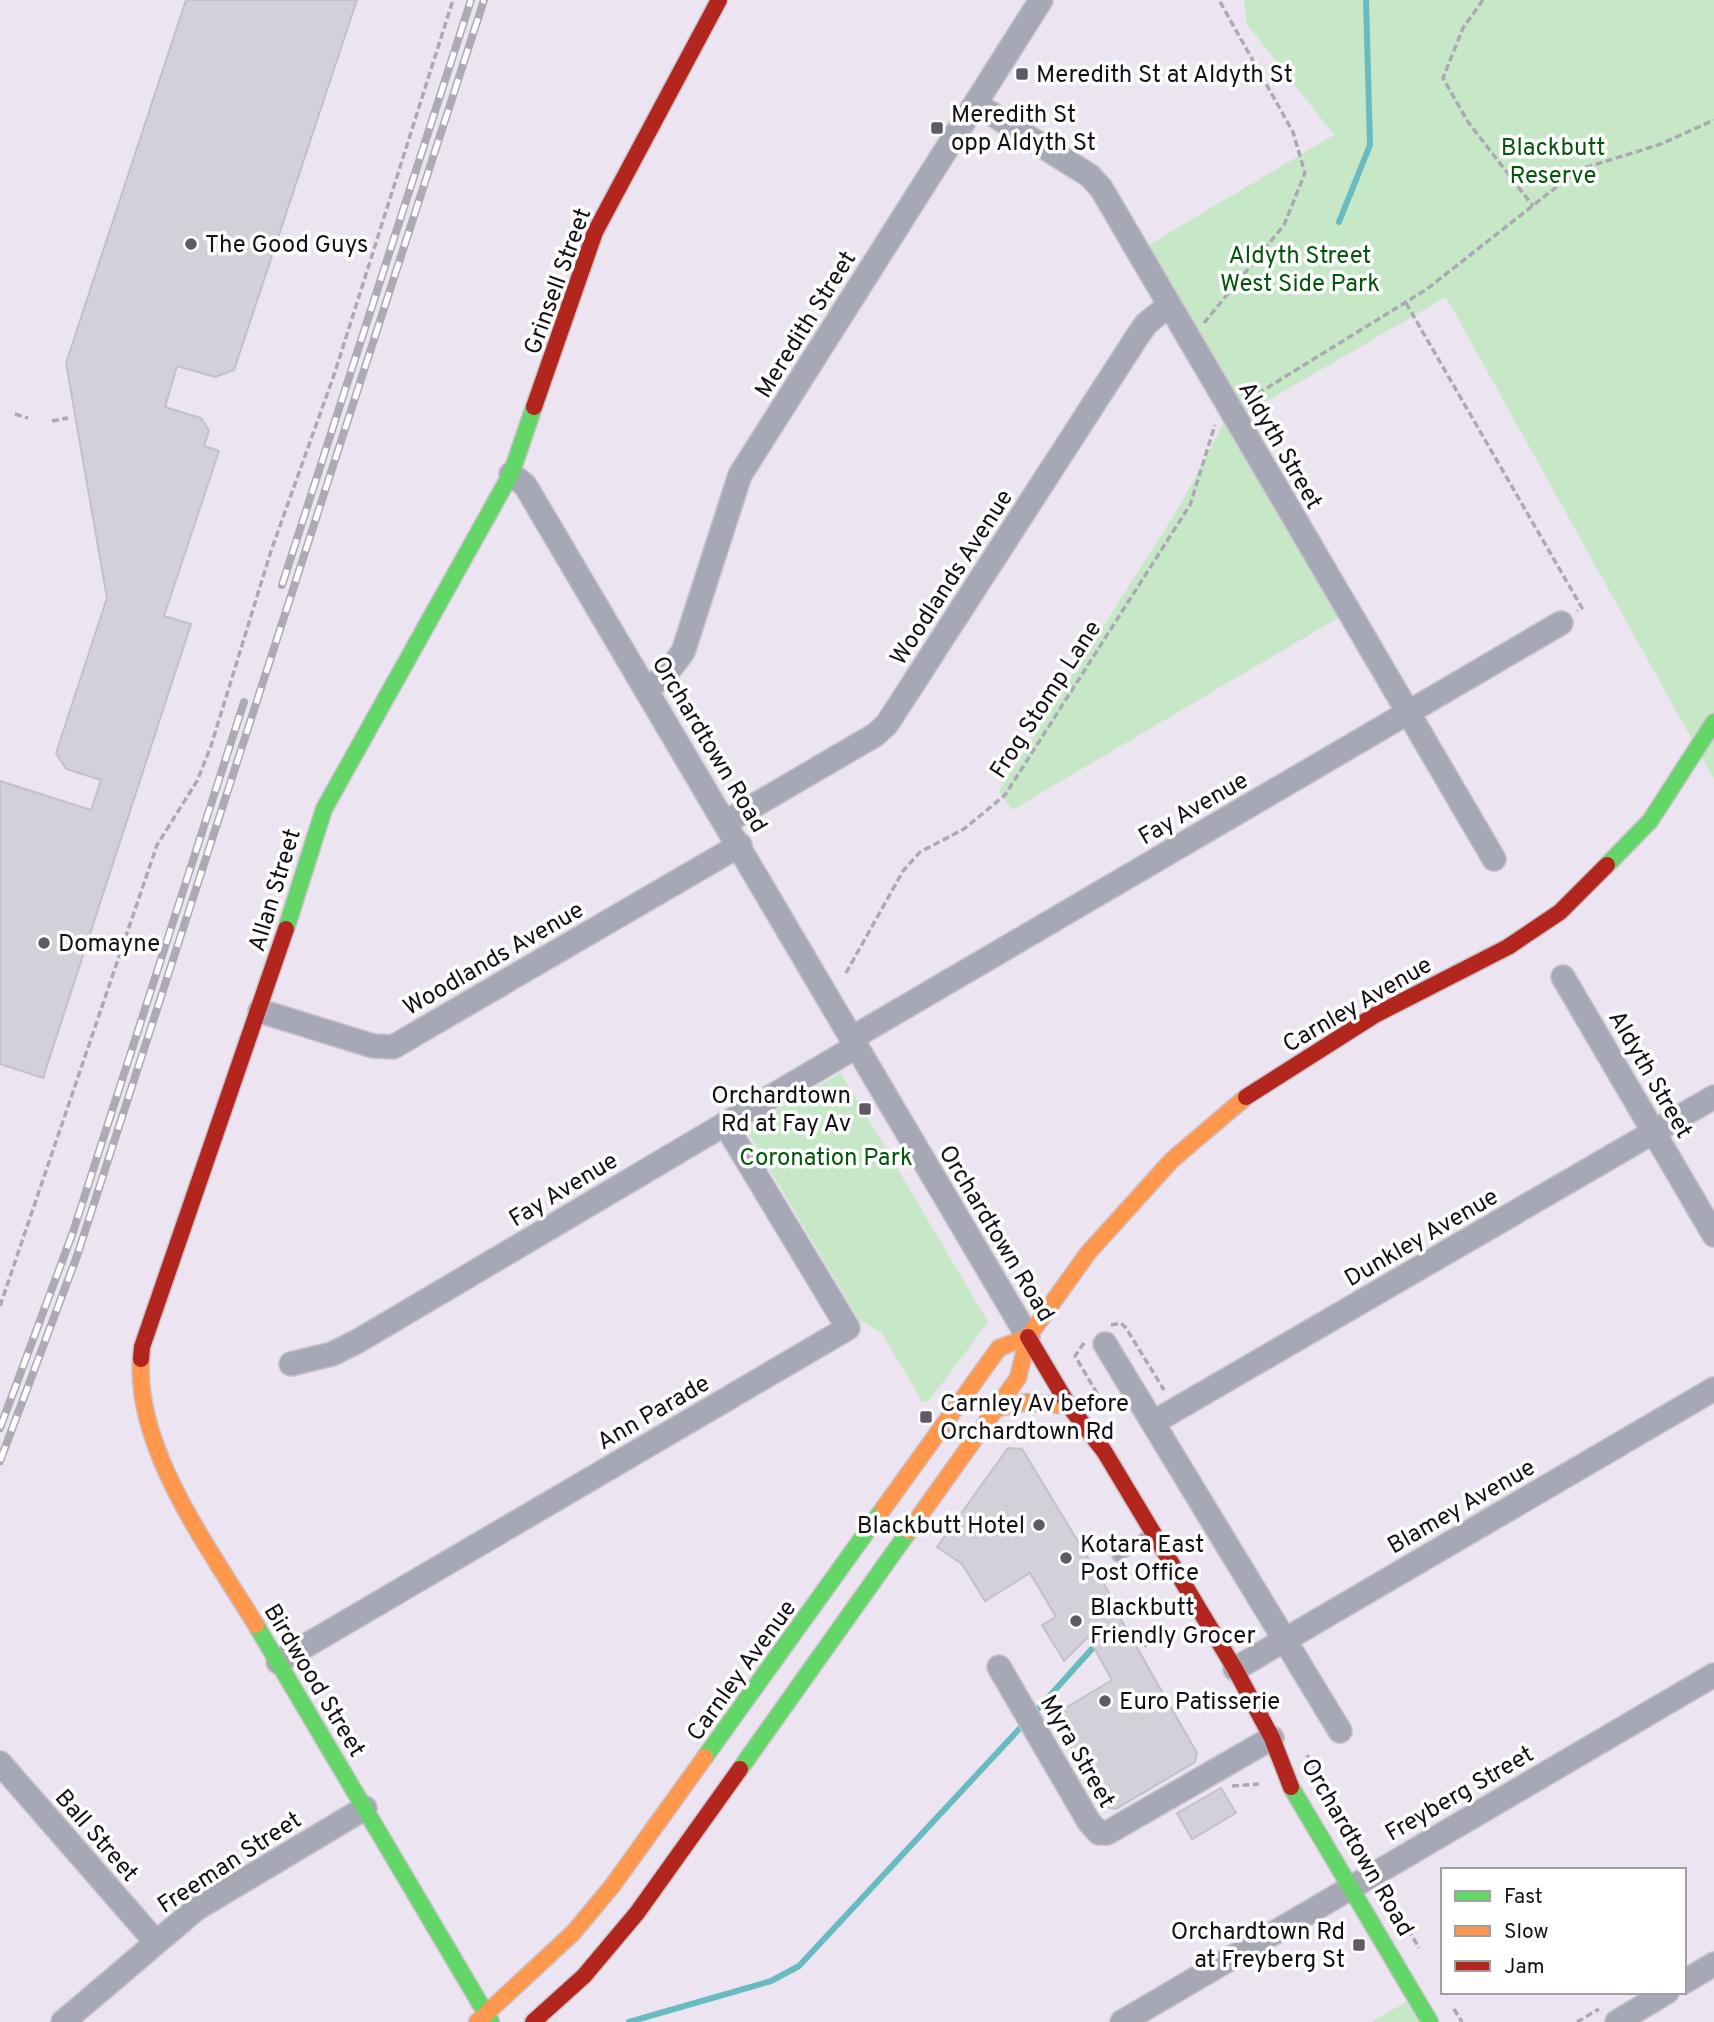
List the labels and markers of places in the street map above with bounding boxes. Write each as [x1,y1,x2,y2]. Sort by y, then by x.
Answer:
place label: Meredith St at Aldyth St [1036,61,1293,91]
marker: Meredith St at Aldyth St [1014,66,1030,82]
place label: Meredith St opp Aldyth St [951,101,1096,159]
marker: Meredith St opp Aldyth St [929,120,945,136]
place label: The Good Guys [205,231,368,261]
marker: The Good Guys [183,236,199,252]
place label: Domayne [58,930,160,960]
marker: Domayne [36,935,52,951]
place label: Orchardtown Rd at Fay Av [711,1082,851,1140]
marker: Orchardtown Rd at Fay Av [857,1101,873,1117]
place label: Carnley Av before Orchardtown Rd [940,1390,1129,1448]
marker: Carnley Av before Orchardtown Rd [918,1409,934,1425]
place label: Blackbutt Hotel [857,1512,1025,1542]
marker: Blackbutt Hotel [1031,1517,1047,1533]
place label: Kotara East Post Office [1080,1531,1204,1589]
marker: Kotara East Post Office [1058,1550,1074,1566]
place label: Blackbutt Friendly Grocer [1090,1594,1256,1652]
marker: Blackbutt Friendly Grocer [1068,1613,1084,1629]
place label: Euro Patisserie [1119,1688,1280,1718]
marker: Euro Patisserie [1097,1693,1113,1709]
place label: Orchardtown Rd at Freyberg St [1171,1918,1345,1976]
marker: Orchardtown Rd at Freyberg St [1351,1937,1367,1953]

